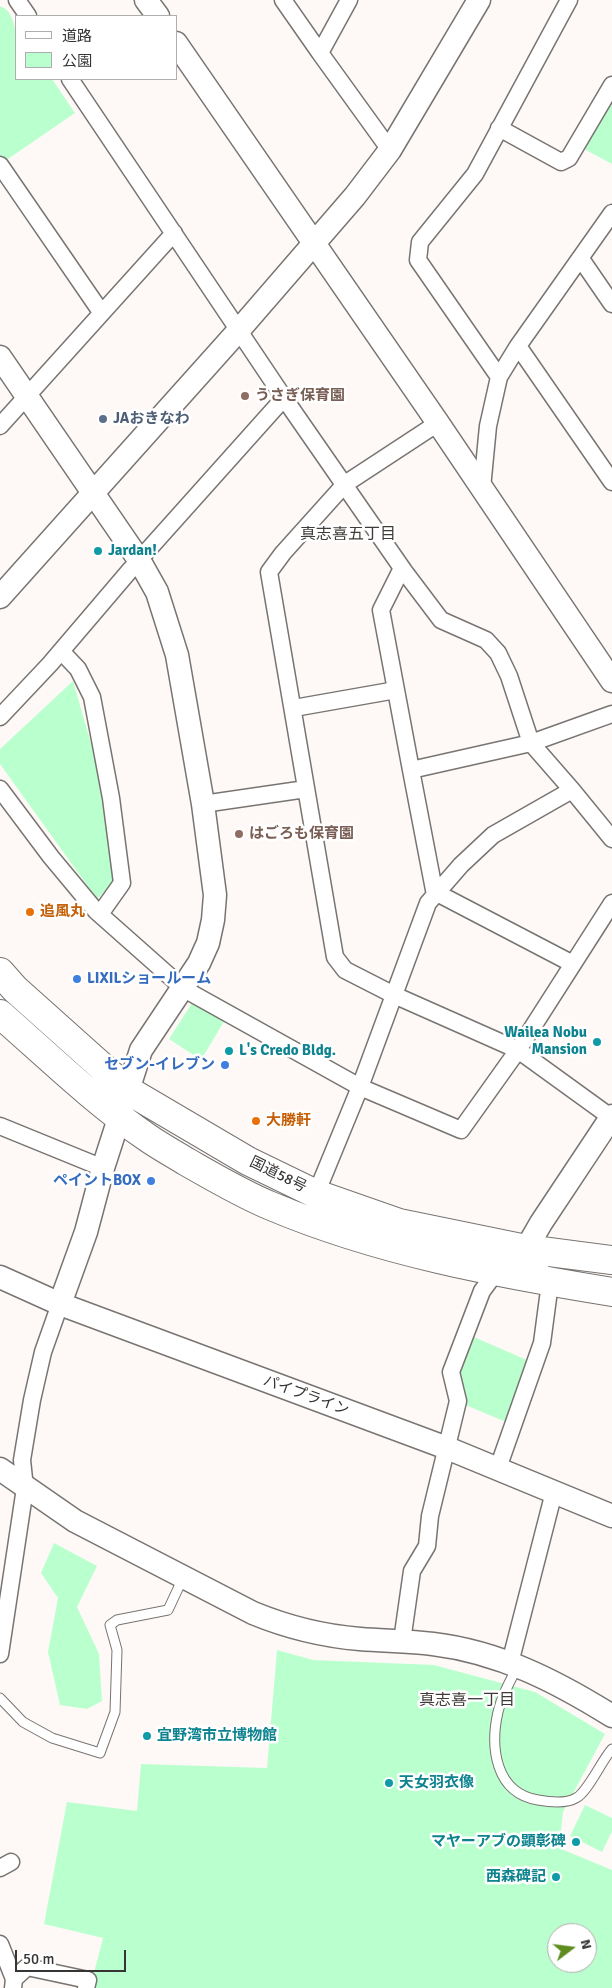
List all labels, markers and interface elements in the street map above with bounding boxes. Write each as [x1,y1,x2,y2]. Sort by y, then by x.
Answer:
legend [15,15,178,80]
text: 道路 [62,27,92,45]
text: 公園 [62,52,92,70]
place label: うさぎ保育園 [255,387,345,405]
marker: うさぎ保育園 [239,390,251,402]
place label: JAおきなわ [113,410,189,428]
marker: JAおきなわ [97,413,109,425]
district label: 真志喜五丁目 [300,525,396,545]
place label: Jardan! [108,542,157,560]
marker: Jardan! [92,545,104,557]
place label: はごろも保育園 [249,825,354,843]
marker: はごろも保育園 [233,828,245,840]
place label: 追風丸 [40,903,85,921]
marker: 追風丸 [24,906,36,918]
place label: LIXILショールーム [87,970,211,988]
marker: LIXILショールーム [71,973,83,985]
place label: Wailea Nobu Mansion [504,1024,587,1059]
marker: Wailea Nobu Mansion [591,1036,603,1048]
place label: L's Credo Bldg. [239,1042,336,1060]
marker: L's Credo Bldg. [223,1045,235,1057]
place label: セブン-イレブン [104,1056,215,1074]
marker: セブン-イレブン [219,1059,231,1071]
place label: 大勝軒 [266,1112,311,1130]
marker: 大勝軒 [250,1115,262,1127]
street label: 国道58号 [247,1153,309,1197]
place label: ペイントBOX [53,1172,141,1190]
marker: ペイントBOX [145,1175,157,1187]
street label: パイプライン [261,1372,351,1420]
district label: 真志喜一丁目 [419,1691,515,1711]
place label: 宜野湾市立博物館 [157,1727,277,1745]
marker: 宜野湾市立博物館 [141,1730,153,1742]
place label: 天女羽衣像 [399,1774,474,1792]
marker: 天女羽衣像 [383,1777,395,1789]
place label: マヤーアブの顕彰碑 [431,1833,566,1851]
marker: マヤーアブの顕彰碑 [570,1836,582,1848]
place label: 西森碑記 [486,1868,546,1886]
marker: 西森碑記 [550,1871,562,1883]
north arrow [547,1923,597,1973]
text: N [577,1937,595,1951]
scale bar [18,1940,129,1972]
text: 50 m [23,1950,54,1968]

